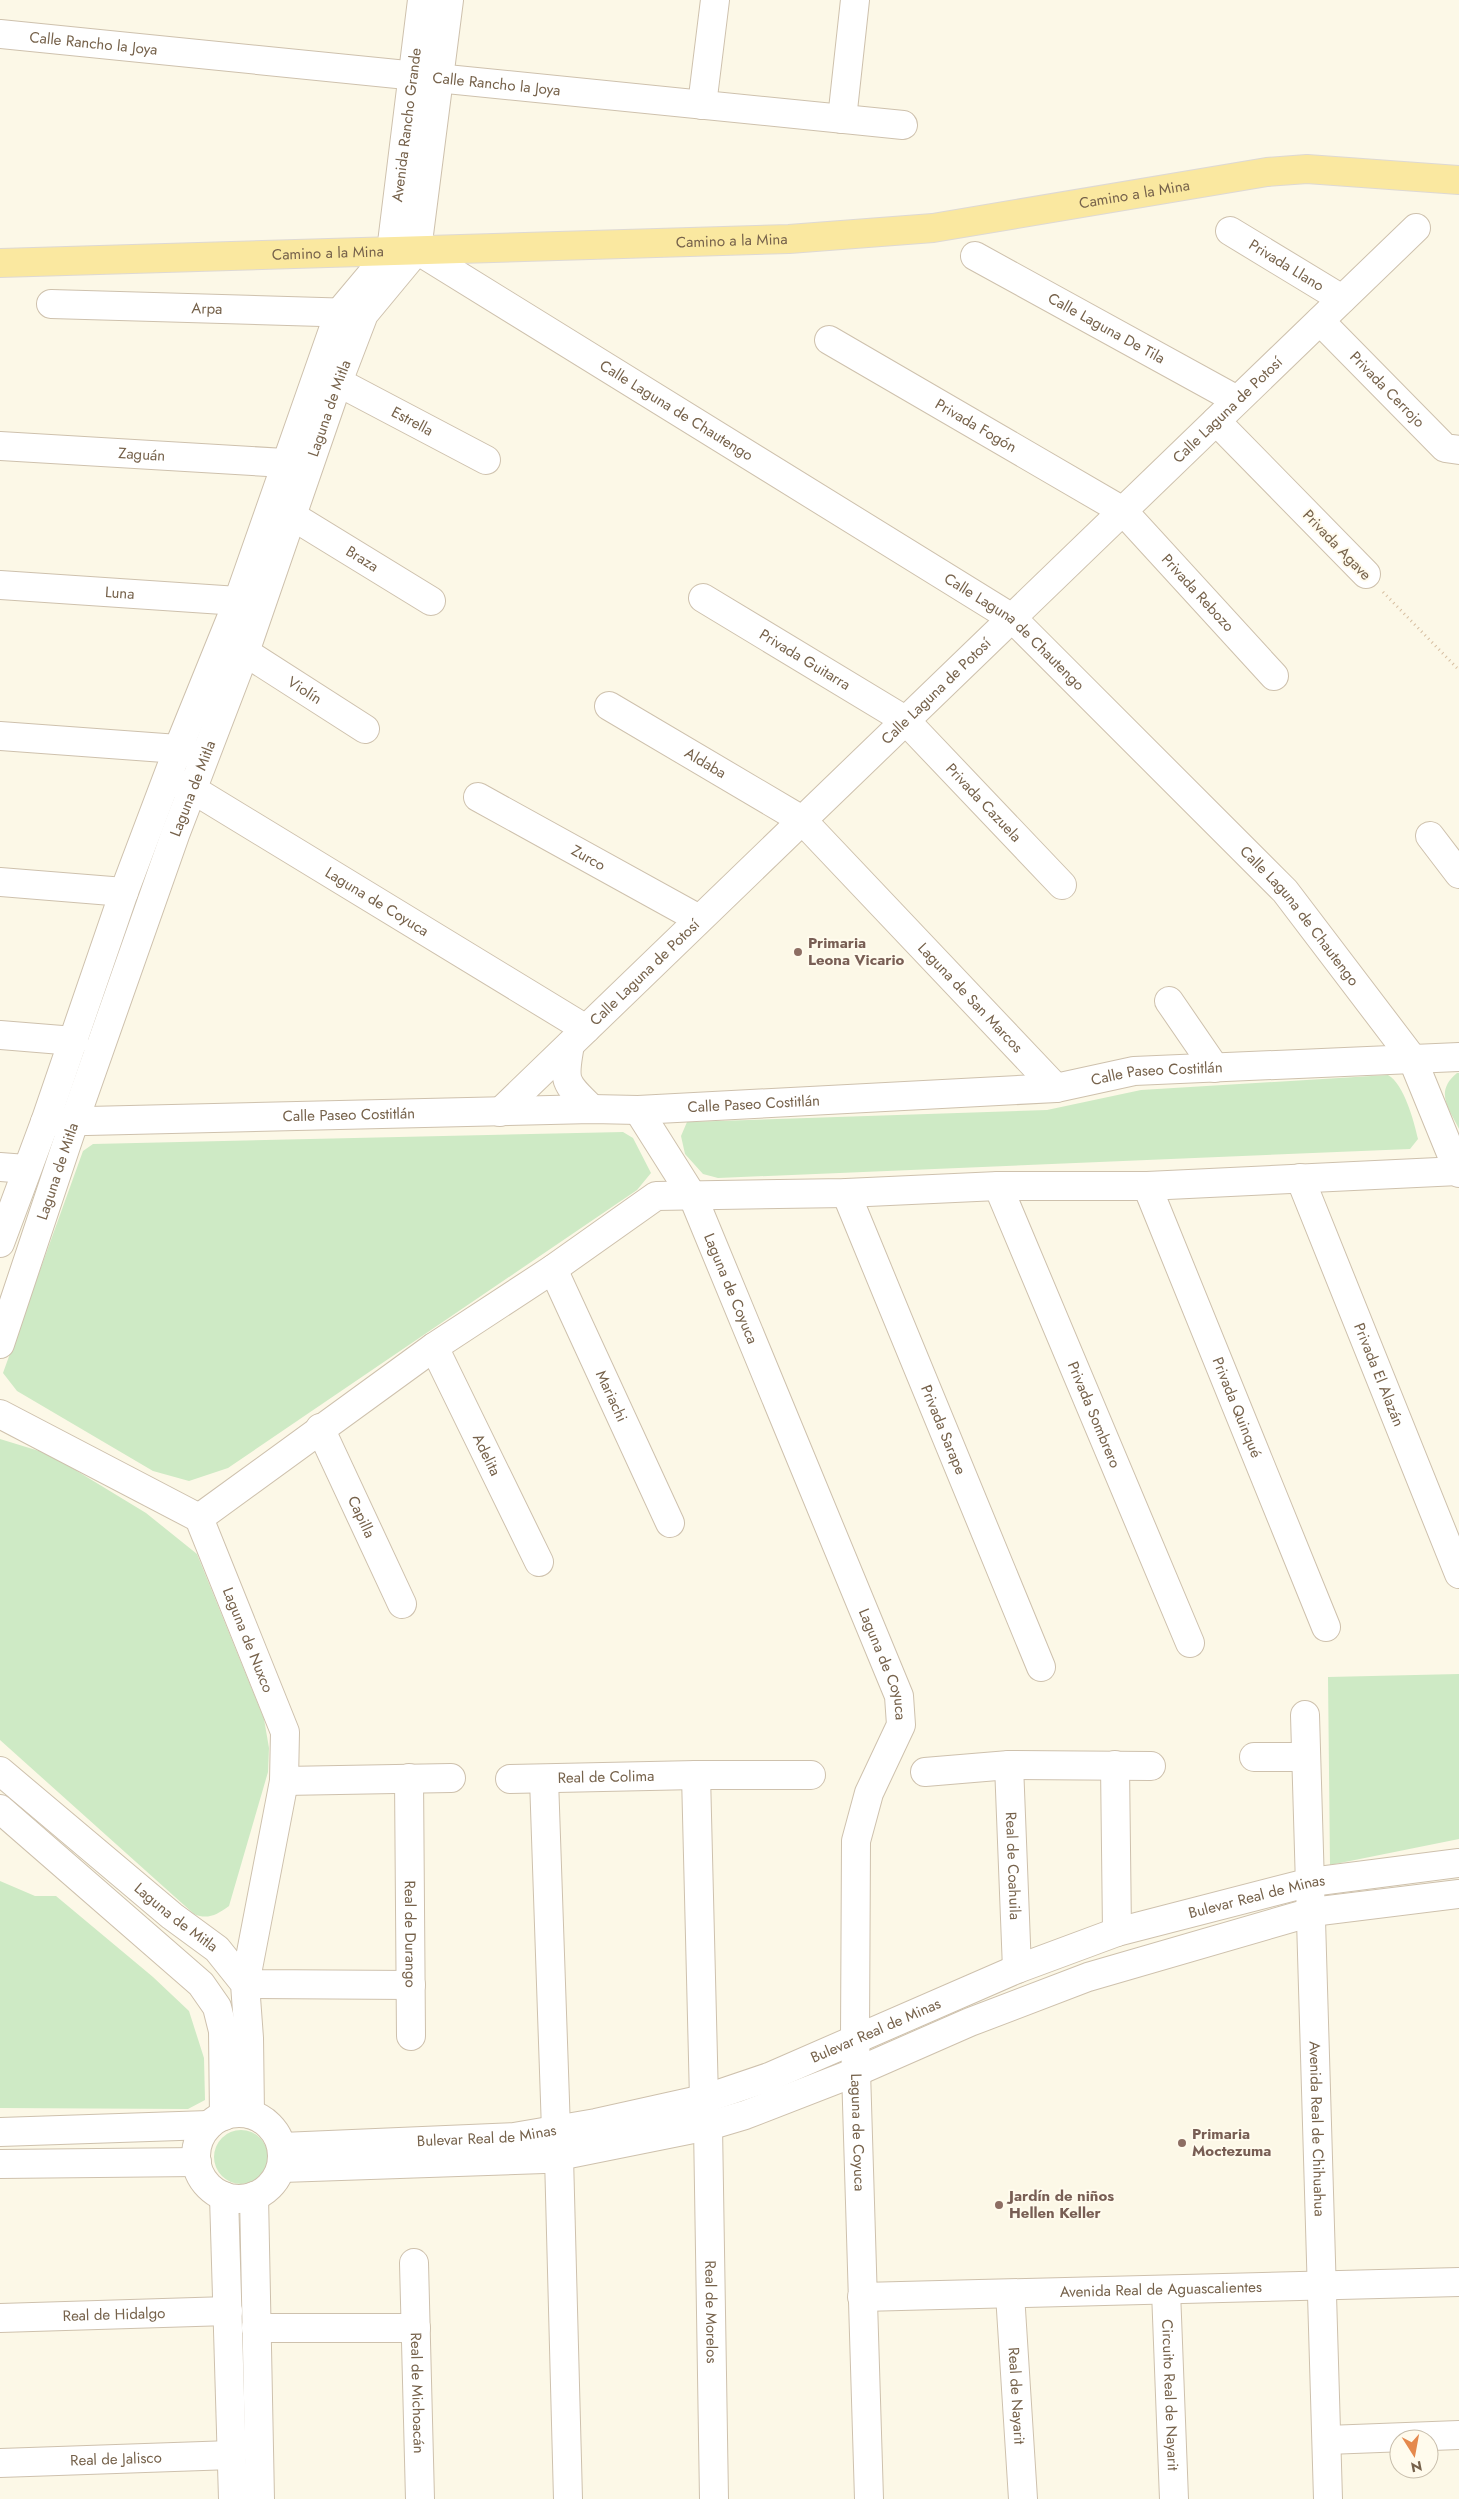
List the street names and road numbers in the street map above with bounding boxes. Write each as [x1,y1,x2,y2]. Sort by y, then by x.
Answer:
street label: Calle Rancho la Joya [28,26,159,61]
street label: Avenida Rancho Grande [386,46,427,203]
street label: Calle Rancho la Joya [431,67,562,101]
street label: Camino a la Mina [1077,174,1191,214]
street label: Camino a la Mina [675,228,788,253]
street label: Privada Llano [1245,234,1328,297]
street label: Camino a la Mina [272,240,384,266]
street label: Calle Laguna De Tila [1044,287,1169,369]
street label: Arpa [191,297,223,320]
street label: Privada Cerrojo [1345,346,1430,433]
street label: Calle Laguna de Potosí [1168,351,1288,468]
street label: Calle Laguna de Chautengo [595,355,757,466]
street label: Laguna de Mitla [302,357,356,460]
street label: Privada Fogón [931,393,1021,458]
street label: Estrella [387,401,437,441]
street label: Zaguán [118,442,166,467]
street label: Privada Agave [1298,505,1377,585]
street label: Braza [342,540,383,577]
street label: Privada Rebozo [1156,549,1239,637]
street label: Calle Laguna de Chautengo [940,568,1090,696]
street label: Luna [104,581,135,605]
street label: Privada Guitarra [755,624,855,696]
street label: Calle Laguna de Potosí [876,632,997,750]
street label: Violín [283,671,326,710]
street label: Laguna de Mitla [164,737,221,840]
street label: Aldaba [681,742,730,784]
street label: Privada Cazuela [941,758,1027,847]
street label: Zurco [567,840,609,876]
street label: Calle Laguna de Chautengo [1235,841,1364,991]
street label: Laguna de Coyuca [321,862,433,942]
street label: Calle Laguna de Potosí [585,913,705,1031]
street label: Laguna de San Marcos [913,938,1028,1058]
street label: Calle Paseo Costitlán [1089,1056,1223,1091]
street label: Calle Paseo Costitlán [687,1089,820,1118]
street label: Calle Paseo Costitlán [282,1102,415,1127]
street label: Laguna de Mitla [31,1120,84,1223]
street label: Laguna de Coyuca [698,1230,763,1347]
street label: Privada El Alazán [1348,1320,1410,1430]
street label: Privada Quinqué [1207,1354,1267,1461]
street label: Privada Sombrero [1062,1358,1126,1471]
street label: Mariachi [590,1367,633,1426]
street label: Privada Sarape [915,1382,972,1478]
street label: Adelita [467,1430,506,1480]
street label: Capilla [342,1492,381,1541]
street label: Laguna de Nuxco [217,1584,279,1696]
street label: Laguna de Coyuca [853,1605,912,1721]
street label: Real de Colima [557,1765,655,1789]
street label: Real de Coahuila [1000,1811,1026,1920]
street label: Bulevar Real de Minas [1186,1869,1326,1924]
street label: Laguna de Mitla [129,1878,223,1957]
street label: Real de Durango [399,1880,422,1988]
street label: Bulevar Real de Minas [807,1992,944,2069]
street label: Avenida Real de Chihuahua [1304,2041,1331,2217]
street label: Laguna de Coyuca [845,2073,871,2192]
street label: Bulevar Real de Minas [416,2119,558,2152]
street label: Real de Morelos [699,2260,723,2364]
street label: Avenida Real de Aguascalientes [1060,2276,1262,2303]
street label: Real de Hidalgo [62,2302,166,2327]
street label: Circuito Real de Nayarit [1156,2319,1184,2472]
street label: Real de Michoacán [405,2332,430,2454]
street label: Real de Nayarit [1002,2346,1031,2445]
street label: Real de Jalisco [70,2446,162,2472]

